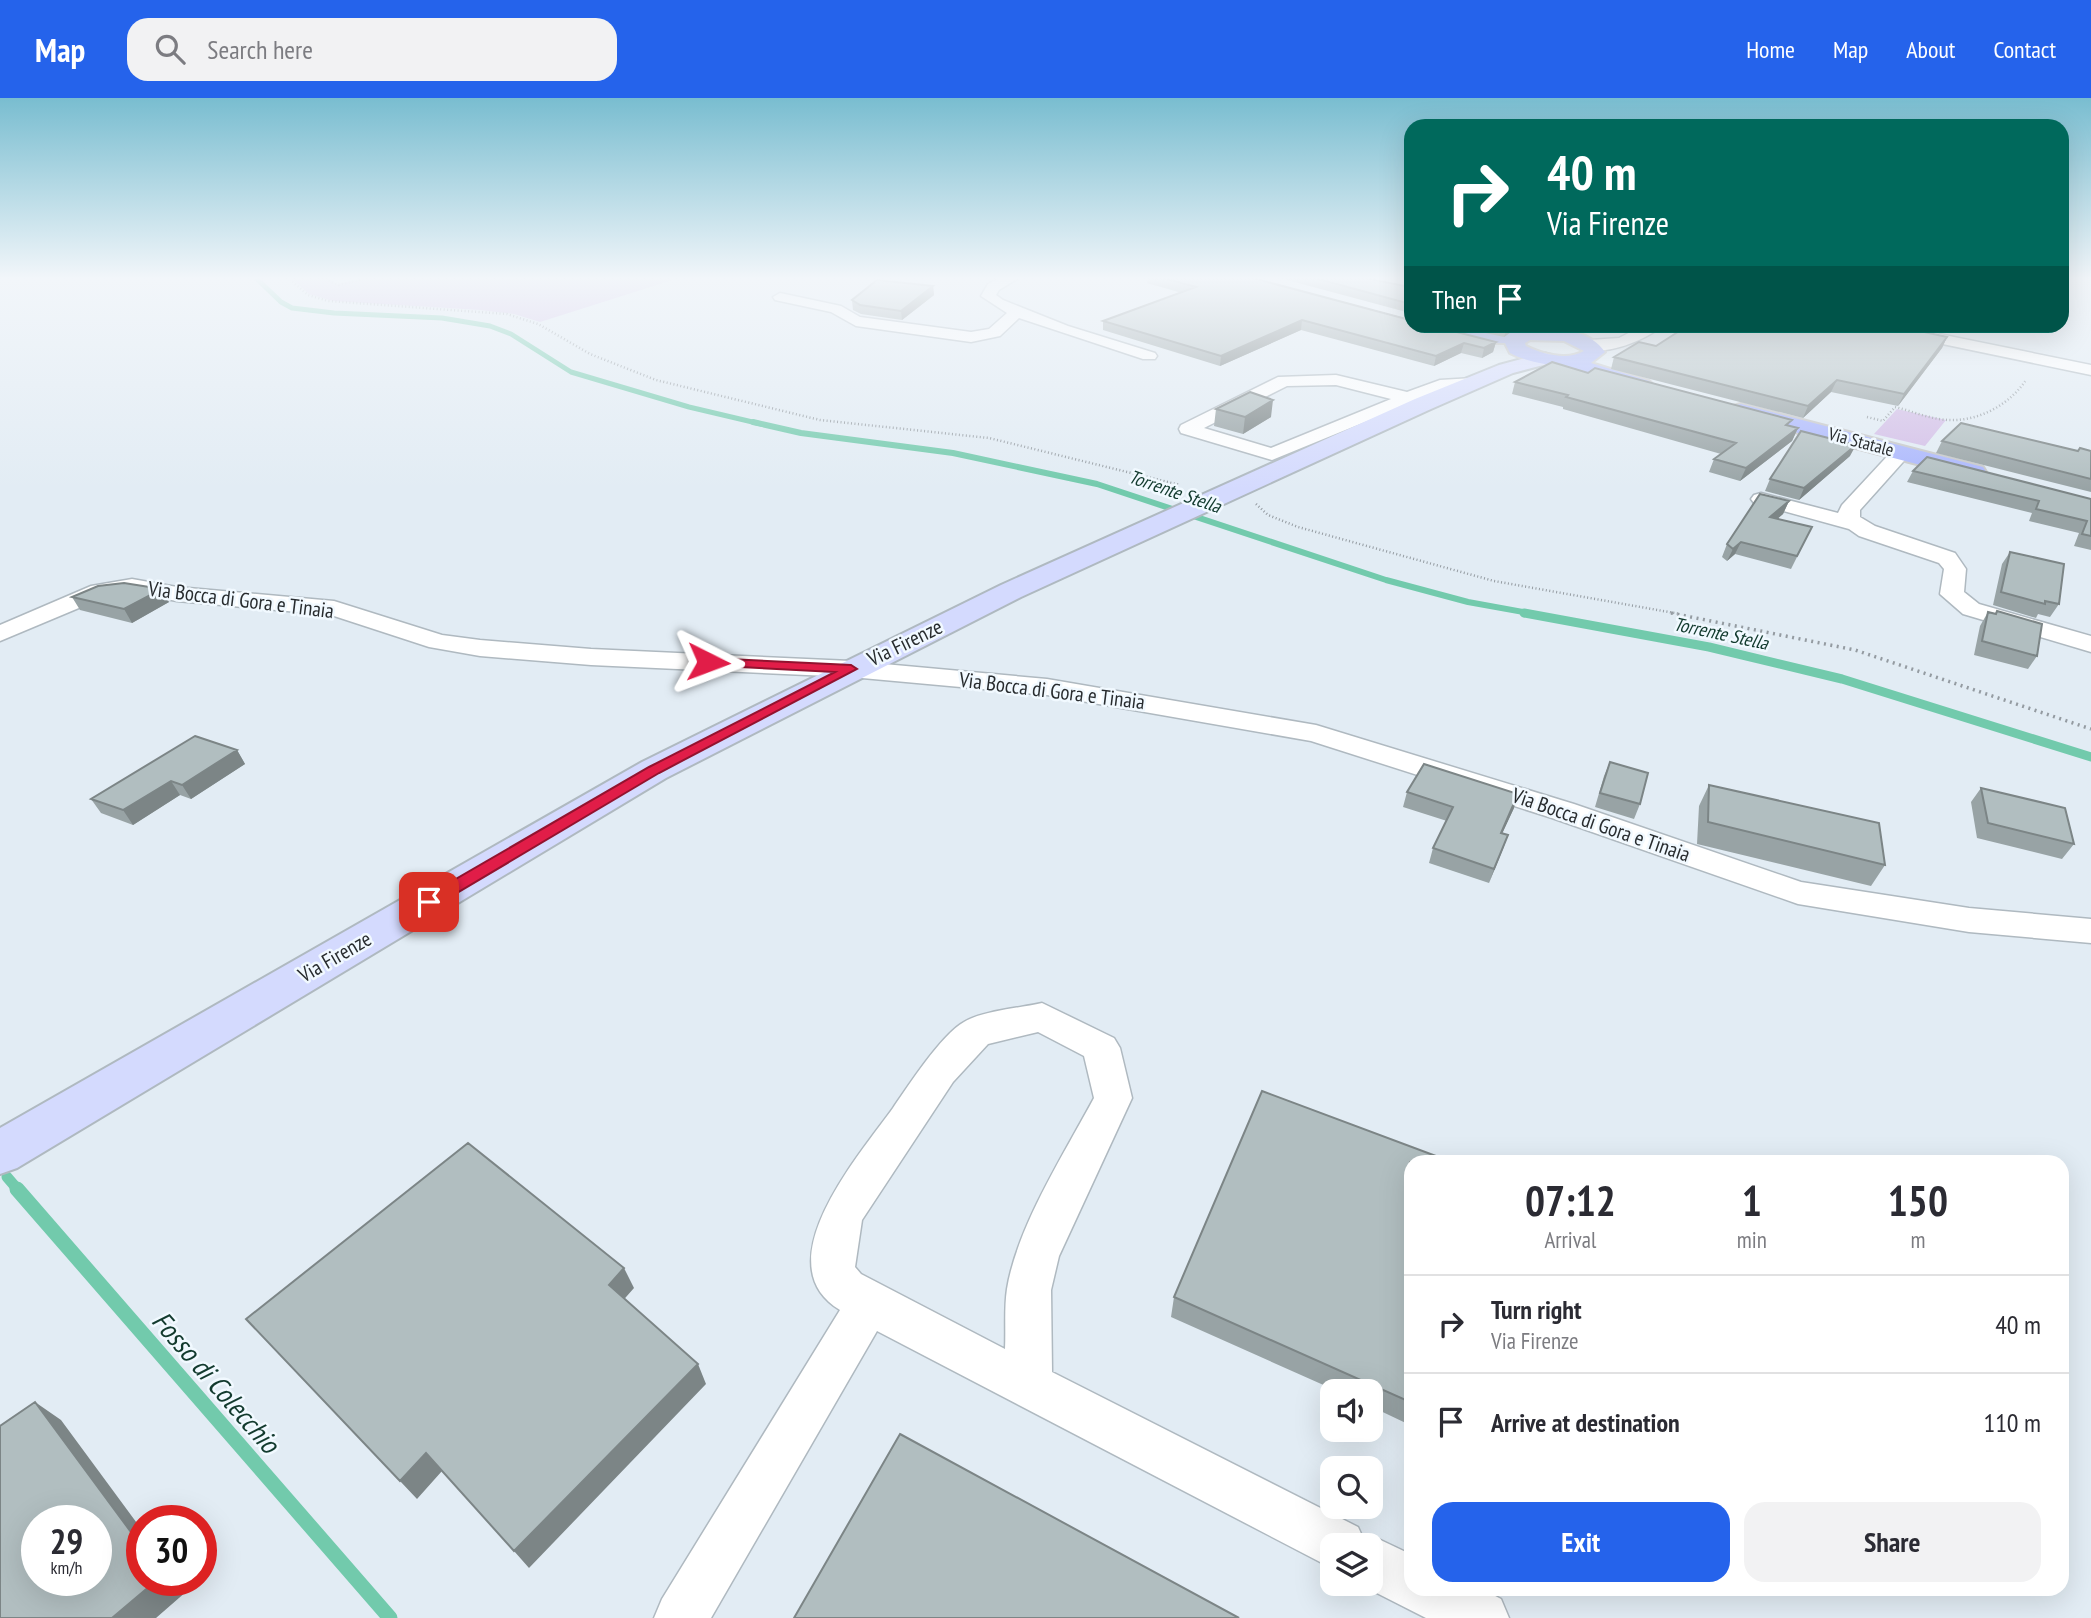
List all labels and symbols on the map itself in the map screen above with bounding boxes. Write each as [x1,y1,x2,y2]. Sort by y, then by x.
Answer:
street label: Via Statale [1825,421,1896,461]
water label: Torrente Stella [1126,464,1226,518]
street label: Via Bocca di Gora e Tinaia [146,575,335,624]
water label: Torrente Stella [1672,611,1772,655]
street label: Via Firenze [862,613,947,673]
position arrow [671,625,745,699]
street label: Via Bocca di Gora e Tinaia [957,666,1146,715]
street label: Via Bocca di Gora e Tinaia [1508,781,1694,868]
pin [399,872,459,932]
street label: Via Firenze [292,925,376,989]
water label: Fosso di Colecchio [144,1303,290,1462]
speed limit sign: 30 [126,1505,217,1596]

